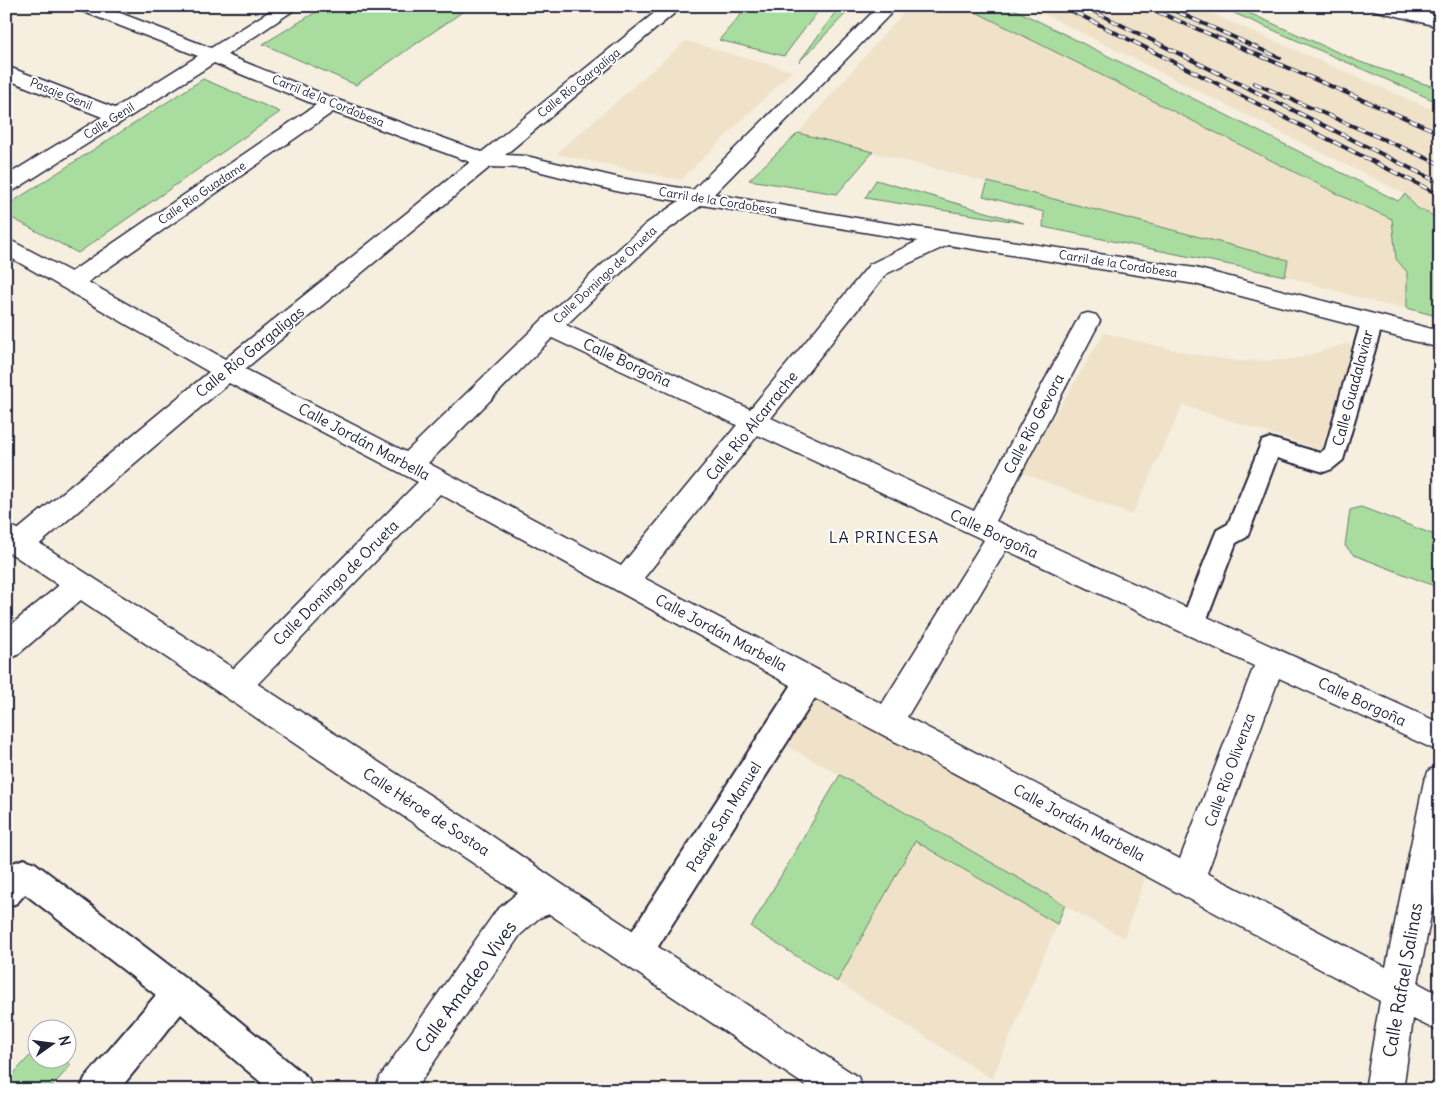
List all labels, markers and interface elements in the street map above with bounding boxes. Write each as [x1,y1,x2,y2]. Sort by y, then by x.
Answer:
street label: Calle Río Gargaliga [534,45,623,121]
street label: Carril de la Cordobesa [270,71,387,130]
street label: Pasaje Genil [28,74,94,113]
street label: Calle Genil [81,99,137,142]
street label: Calle Río Guadame [155,158,248,227]
street label: Carril de la Cordobesa [658,184,779,217]
street label: Calle Domingo de Orueta [550,223,660,326]
street label: Carril de la Cordobesa [1058,247,1179,280]
street label: Calle Río Gargaligas [191,302,308,401]
street label: Calle Guadalaviar [1328,328,1377,448]
street label: Calle Borgoña [580,334,675,391]
street label: Calle Río Alcarrache [702,367,802,484]
street label: Calle Río Gevora [999,370,1068,477]
street label: Calle Jordán Marbella [295,399,434,485]
street label: Calle Borgoña [947,505,1042,562]
street label: Calle Domingo de Orueta [269,516,403,649]
district label: LA PRINCESA [829,527,939,547]
street label: Calle Jordán Marbella [652,590,791,676]
street label: Calle Borgoña [1315,673,1410,730]
street label: Calle Río Olivenza [1200,710,1259,829]
street label: Pasaje San Manuel [682,758,765,875]
street label: Calle Héroe de Sostoa [359,763,494,860]
street label: Calle Jordán Marbella [1010,780,1149,866]
street label: Calle Rafael Salinas [1378,901,1427,1059]
street label: Calle Amadeo Vives [410,916,521,1057]
north arrow [28,1018,78,1068]
text: N [55,1034,75,1048]

